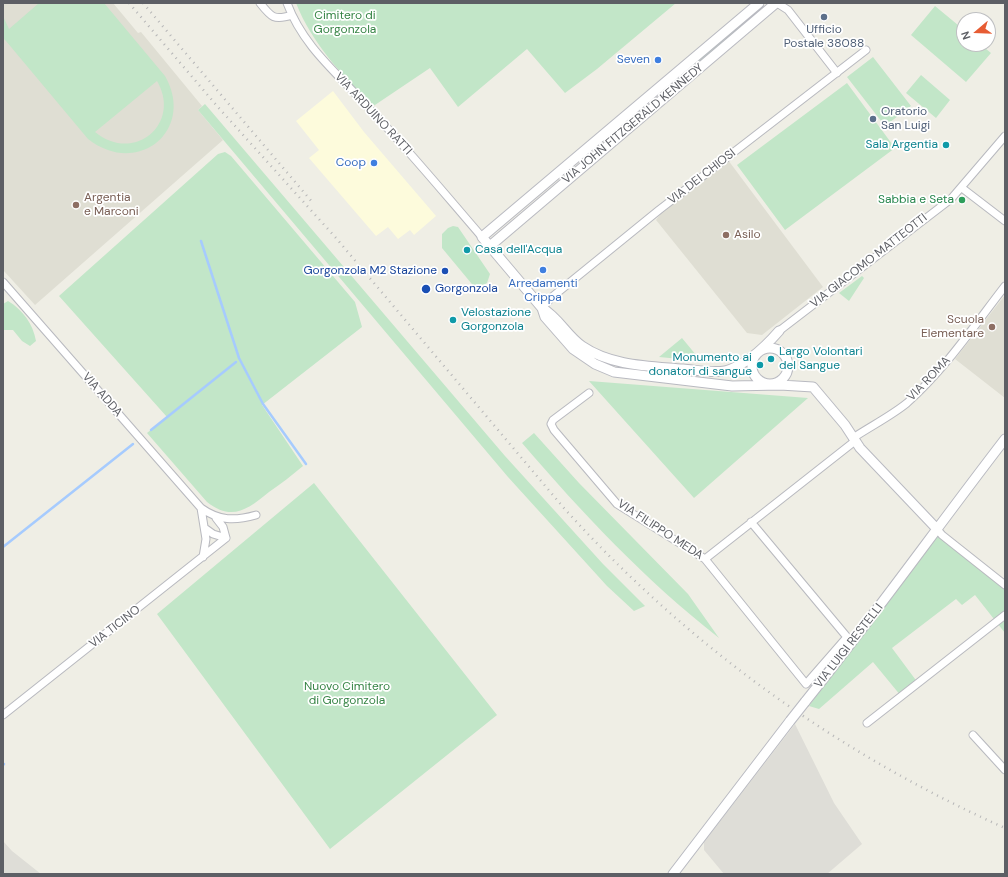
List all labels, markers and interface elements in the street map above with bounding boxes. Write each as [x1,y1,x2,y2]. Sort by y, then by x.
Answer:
park label: Cimitero di Gorgonzola [314,9,376,37]
marker: Ufficio Postale 38088 [819,12,829,22]
north arrow [956,12,996,52]
place label: Ufficio Postale 38088 [784,23,864,51]
text: N [958,30,974,42]
place label: Seven [617,53,650,67]
marker: Seven [653,55,663,65]
street label: VIA JOHN FITZGERALD KENNEDY [560,61,706,187]
street label: VIA ARDUINO RATTI [331,70,415,158]
place label: Oratorio San Luigi [881,105,930,133]
marker: Oratorio San Luigi [868,114,878,124]
place label: Sala Argentia [866,138,938,152]
marker: Sala Argentia [941,140,951,150]
street label: VIA DEI CHIOSI [665,146,739,208]
place label: Coop [336,156,366,170]
marker: Coop [369,158,379,168]
place label: Argentia e Marconi [84,191,139,219]
place label: Sabbia e Seta [878,193,954,207]
marker: Sabbia e Seta [957,195,967,205]
marker: Argentia e Marconi [71,200,81,210]
street label: VIA GIACOMO MATTEOTTI [808,211,930,311]
place label: Asilo [734,228,761,242]
marker: Asilo [721,230,731,240]
place label: Casa dell'Acqua [475,243,562,257]
marker: Casa dell'Acqua [462,245,472,255]
place label: Gorgonzola M2 Stazione [303,264,437,278]
marker: Arredamenti Crippa [538,265,548,275]
marker: Gorgonzola M2 Stazione [440,266,450,276]
place label: Arredamenti Crippa [508,277,578,305]
place label: Gorgonzola [435,282,498,296]
marker: Gorgonzola [420,283,432,295]
place label: Velostazione Gorgonzola [461,306,531,334]
place label: Scuola Elementare [921,313,984,341]
marker: Velostazione Gorgonzola [448,315,458,325]
marker: Scuola Elementare [987,322,997,332]
place label: Largo Volontari del Sangue [779,345,863,373]
place label: Monumento ai donatori di sangue [649,351,752,379]
marker: Largo Volontari del Sangue [766,354,776,364]
street label: VIA ROMA [904,354,954,404]
marker: Monumento ai donatori di sangue [755,360,765,370]
street label: VIA ADDA [79,370,125,420]
street label: VIA FILIPPO MEDA [614,497,706,563]
street label: VIA LUIGI RESTELLI [812,601,886,691]
street label: VIA TICINO [87,603,143,651]
park label: Nuovo Cimitero di Gorgonzola [304,680,390,708]

